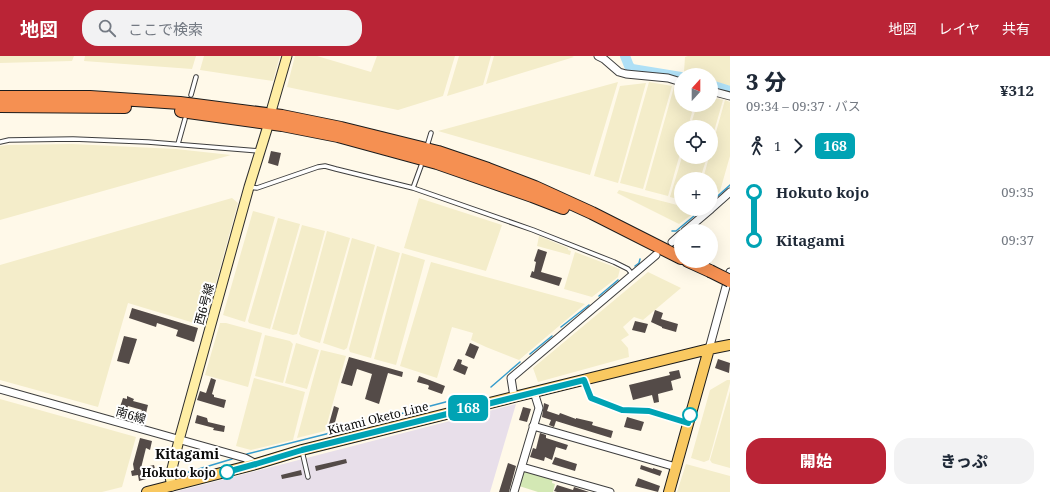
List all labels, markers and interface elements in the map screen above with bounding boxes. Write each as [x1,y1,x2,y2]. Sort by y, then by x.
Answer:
search box [82,10,362,46]
text: 地図 [20,16,58,42]
icon: search [96,17,118,39]
text: ここで検索 [128,19,203,39]
text: 地図 [888,19,916,38]
text: レイヤ [938,19,980,38]
text: 共有 [1002,19,1030,38]
text: 3 分 [746,66,786,96]
north arrow [674,68,718,112]
map controls [674,68,718,268]
text: ¥312 [1000,80,1034,100]
text: 09:34 – 09:37 · バス [746,97,861,115]
button: locate [674,120,718,164]
icon: walk [746,135,768,157]
icon: forward [787,135,809,157]
text: 168 [823,136,847,155]
text: 1 [774,137,781,155]
button: + [674,172,718,216]
text: Hokuto kojo [776,182,869,202]
text: 09:35 [1001,183,1034,201]
button: − [674,224,718,268]
text: Kitagami [776,230,845,250]
text: 09:37 [1001,231,1034,249]
street label: 西6号線 [190,281,218,327]
line badge: 168 [445,395,491,421]
street label: Kitami Oketo Line [326,397,430,439]
text: 168 [456,398,480,417]
street label: 南6線 [114,403,148,427]
unlabelled marker [682,407,698,423]
button: 開始 [746,438,886,484]
button: きっぷ [894,438,1034,484]
district label: Kitagami [155,444,219,463]
place label: Hokuto kojo [142,464,216,481]
marker: Hokuto kojo [219,464,235,480]

